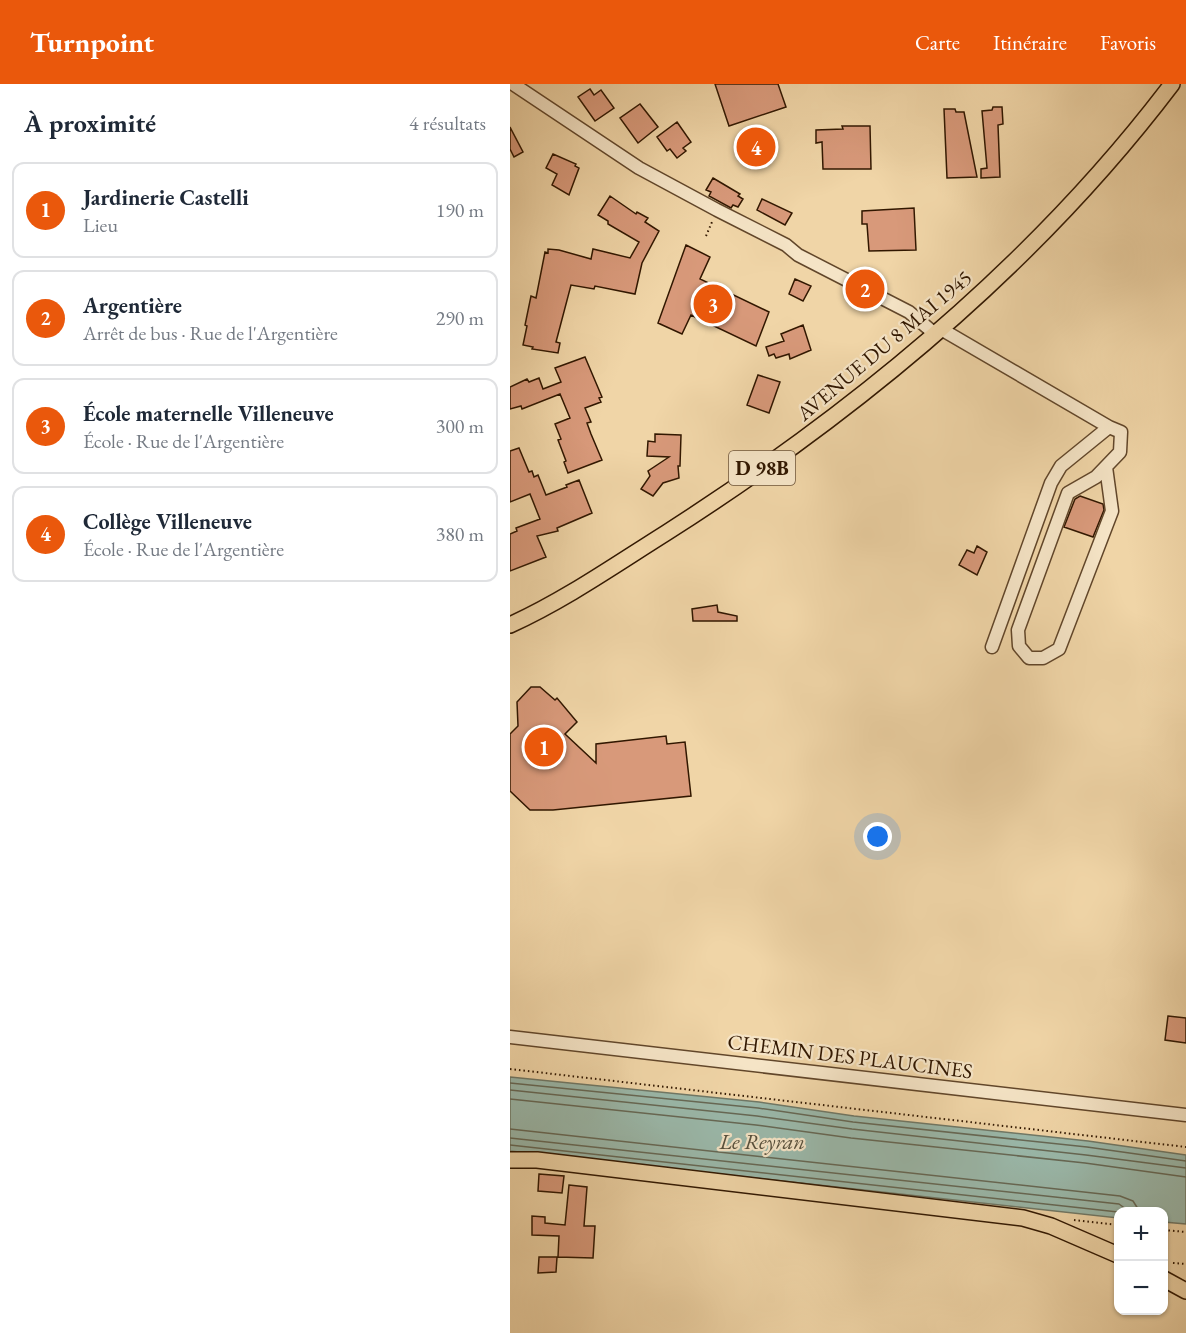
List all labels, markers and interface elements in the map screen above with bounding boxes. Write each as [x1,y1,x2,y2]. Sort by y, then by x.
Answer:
text: Turnpoint [30,24,154,60]
text: Carte [915,29,960,56]
text: Itinéraire [993,29,1067,56]
text: Favoris [1100,29,1156,56]
text: À proximité [24,106,156,140]
text: 4 résultats [409,110,486,136]
pin: 4 [736,124,776,170]
text: Jardinerie Castelli [83,183,249,212]
text: 1 [40,197,51,223]
text: 190 m [436,197,484,223]
text: Lieu [83,212,118,238]
street label: AVENUE DU 8 MAI 1945 [790,264,977,427]
pin: 2 [846,266,884,312]
pin: 3 [694,282,732,326]
text: Argentière [83,291,182,320]
text: 2 [40,305,51,331]
text: 290 m [436,305,484,331]
text: Arrêt de bus · Rue de l'Argentière [83,320,338,346]
text: École maternelle Villeneuve [83,399,334,428]
text: 3 [40,413,51,439]
text: 300 m [436,413,484,439]
text: École · Rue de l'Argentière [83,428,284,454]
road number: D 98B [729,451,795,485]
text: Collège Villeneuve [83,507,252,536]
text: 4 [40,521,51,547]
text: 380 m [436,521,484,547]
text: École · Rue de l'Argentière [83,536,284,562]
pin: 1 [525,724,564,770]
your location [863,822,892,851]
street label: CHEMIN DES PLAUCINES [726,1028,974,1084]
water label: Le Reyran [718,1127,805,1156]
map controls [1114,1207,1168,1315]
button: + [1114,1207,1168,1261]
button: − [1114,1261,1168,1315]

